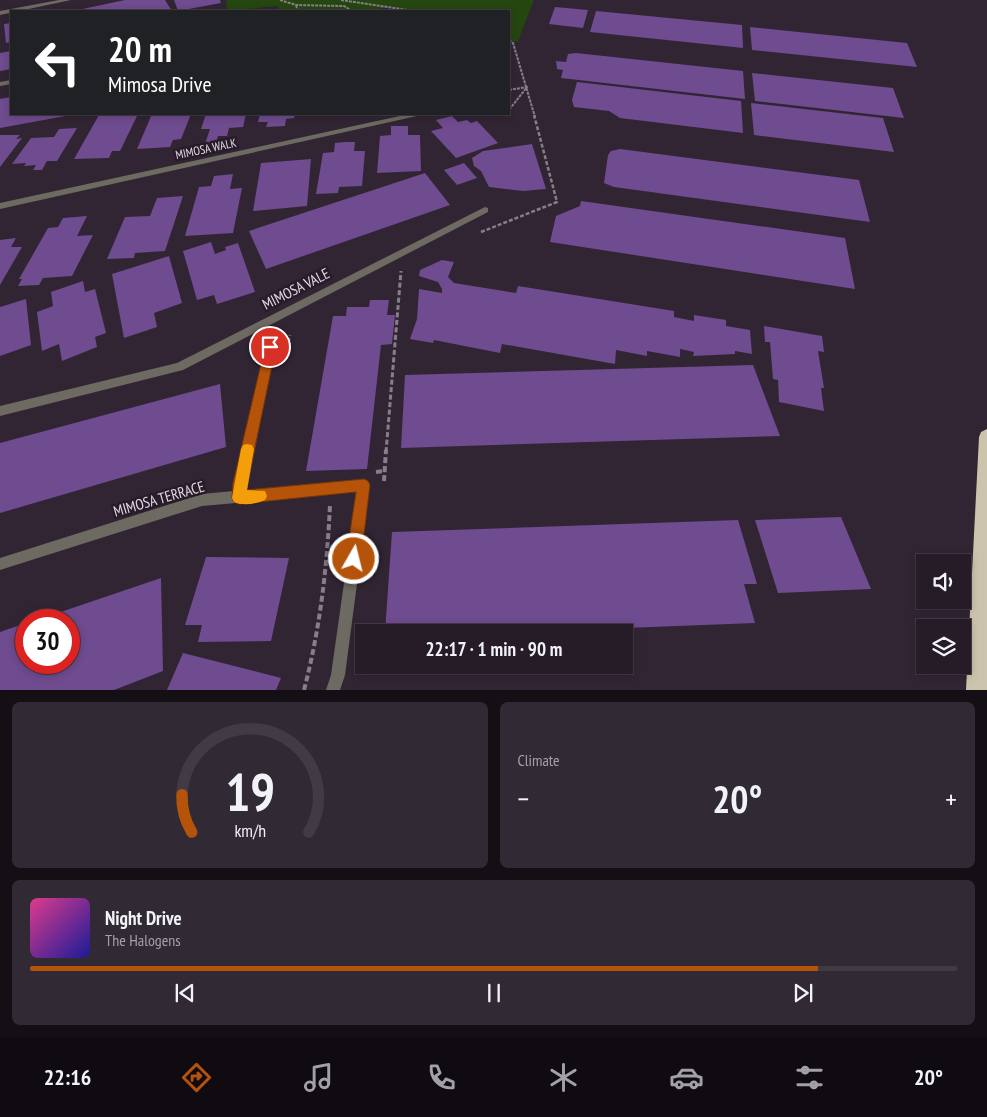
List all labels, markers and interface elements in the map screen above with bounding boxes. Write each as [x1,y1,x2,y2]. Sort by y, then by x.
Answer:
text: 20 m [108,26,172,72]
icon: left [25,30,90,95]
text: Mimosa Drive [108,70,212,98]
street label: MIMOSA WALK [174,135,238,162]
street label: MIMOSA VALE [259,264,333,314]
pin [249,326,291,368]
icon: arrive [256,333,284,361]
street label: MIMOSA TERRACE [111,476,207,521]
position arrow [327,532,379,584]
map controls [916,554,971,674]
button: sound [916,554,971,609]
speed limit sign: 30 [15,609,80,674]
button: layers [916,619,971,674]
text: 22:17 · 1 min · 90 m [426,637,562,661]
text: Climate [518,750,560,770]
text: 19 [225,758,275,825]
text: 20° [712,774,762,823]
text: − [518,780,529,817]
text: + [945,780,957,817]
text: km/h [234,819,266,842]
text: Night Drive [105,906,182,930]
text: The Halogens [105,930,181,950]
icon: previous [171,979,199,1007]
icon: pause [480,979,508,1007]
icon: next [789,979,817,1007]
icon: directions [179,1060,214,1095]
icon: music [301,1060,336,1095]
icon: phone [424,1060,459,1095]
icon: climate [546,1060,581,1095]
icon: car [669,1060,704,1095]
icon: filters [792,1060,827,1095]
text: 22:16 [44,1063,91,1091]
text: 20° [914,1063,943,1091]

